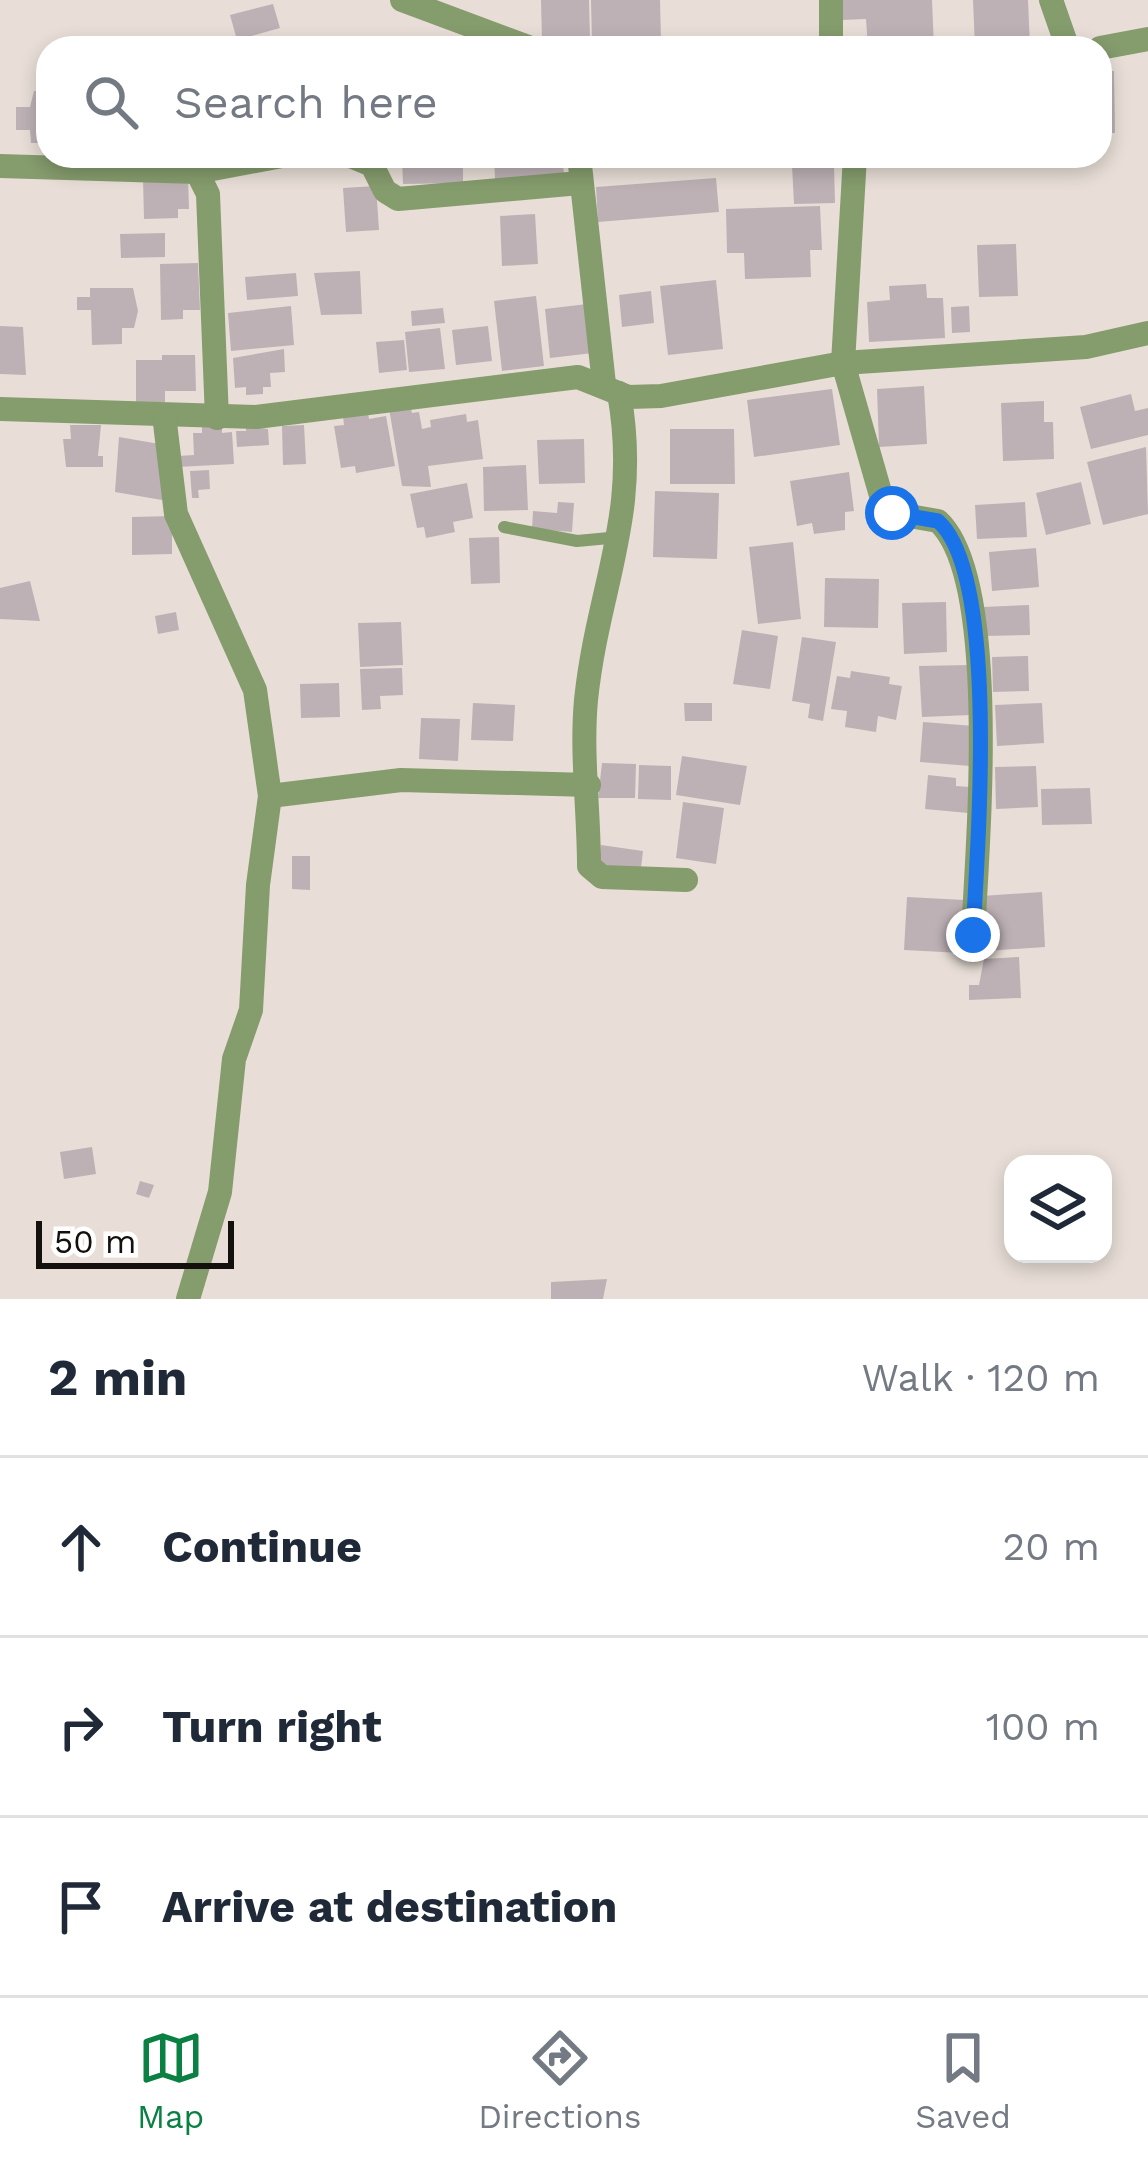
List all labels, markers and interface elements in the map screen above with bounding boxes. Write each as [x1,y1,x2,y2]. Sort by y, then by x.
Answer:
search box [36,36,1112,168]
icon: search [78,69,144,135]
text: Search here [174,76,438,129]
route start [865,486,919,540]
route end [946,908,1000,962]
map controls [1004,1155,1112,1263]
button: layers [1004,1155,1112,1263]
scale bar [36,1215,234,1268]
text: 50 m [54,1222,136,1261]
text: 2 min [48,1348,187,1407]
text: Walk · 120 m [862,1355,1100,1400]
icon: ahead [48,1514,114,1580]
text: Continue [162,1520,362,1573]
text: 20 m [1003,1524,1100,1569]
icon: right [48,1694,114,1760]
text: Turn right [162,1700,382,1753]
text: 100 m [986,1704,1100,1749]
icon: arrive [48,1874,114,1940]
text: Arrive at destination [162,1880,617,1933]
tab: Map [137,2025,204,2136]
tab: Directions [478,2025,641,2136]
tab: Saved [915,2025,1011,2136]

